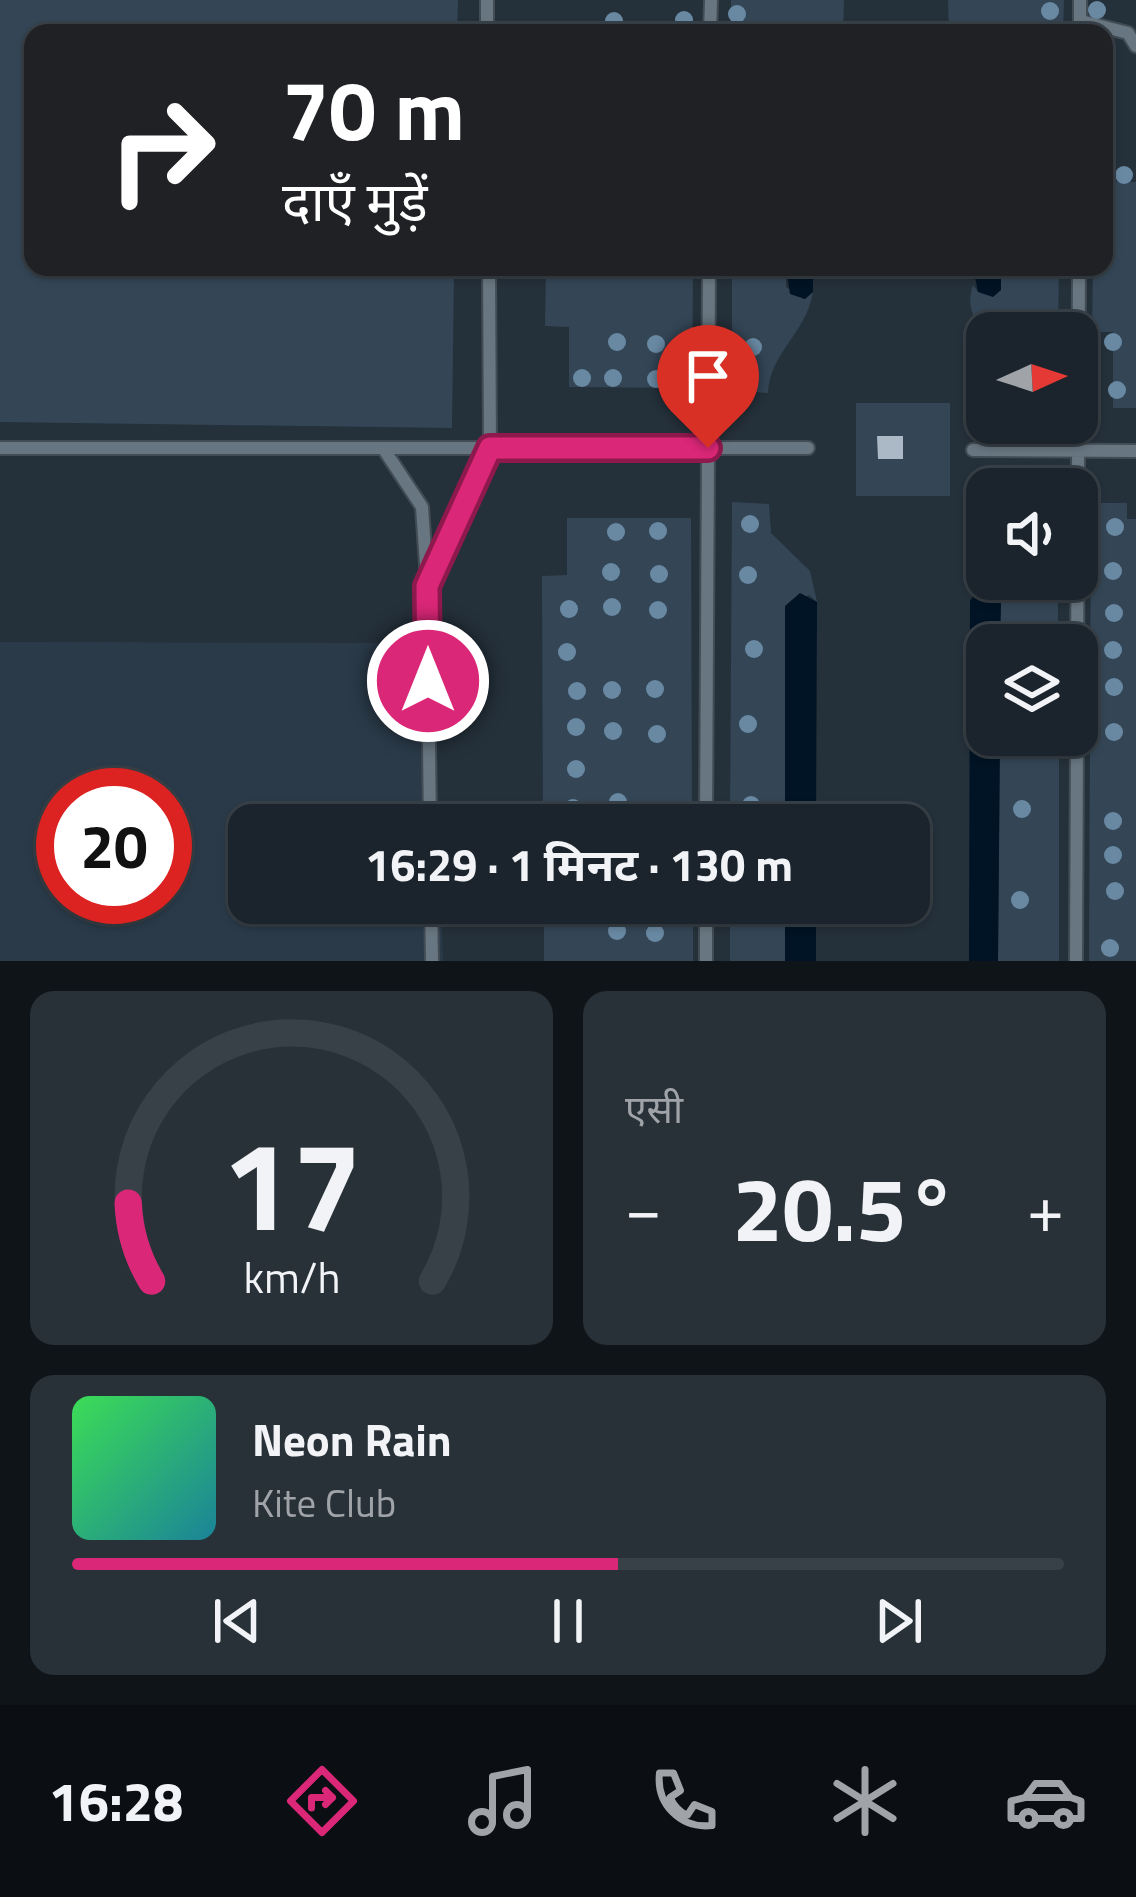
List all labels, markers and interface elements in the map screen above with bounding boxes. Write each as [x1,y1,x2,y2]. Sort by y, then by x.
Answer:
text: 70 m [282,45,465,173]
icon: right [84,72,240,228]
text: दाएँ मुड़ें [282,160,428,242]
north arrow [966,312,1098,444]
map controls [966,312,1098,756]
pin [657,325,759,448]
icon: arrive [675,343,741,409]
button: sound [966,468,1098,600]
position arrow [365,618,491,744]
button: layers [966,624,1098,756]
speed limit sign: 20 [36,768,192,924]
text: 16:29 · 1 मिनट · 130 m [365,830,793,898]
text: एसी [625,1079,683,1138]
text: 17 [222,1089,361,1278]
text: 20.5° [732,1139,957,1276]
text: − [625,1157,662,1258]
text: + [1027,1157,1064,1258]
text: km/h [243,1244,340,1310]
text: Neon Rain [252,1405,452,1473]
text: Kite Club [252,1473,396,1532]
icon: previous [204,1588,270,1654]
icon: pause [535,1588,601,1654]
icon: next [866,1588,932,1654]
icon: directions [280,1759,364,1843]
icon: music [461,1759,545,1843]
icon: phone [642,1759,726,1843]
icon: climate [823,1759,907,1843]
icon: car [1004,1759,1088,1843]
text: 16:28 [48,1760,183,1842]

